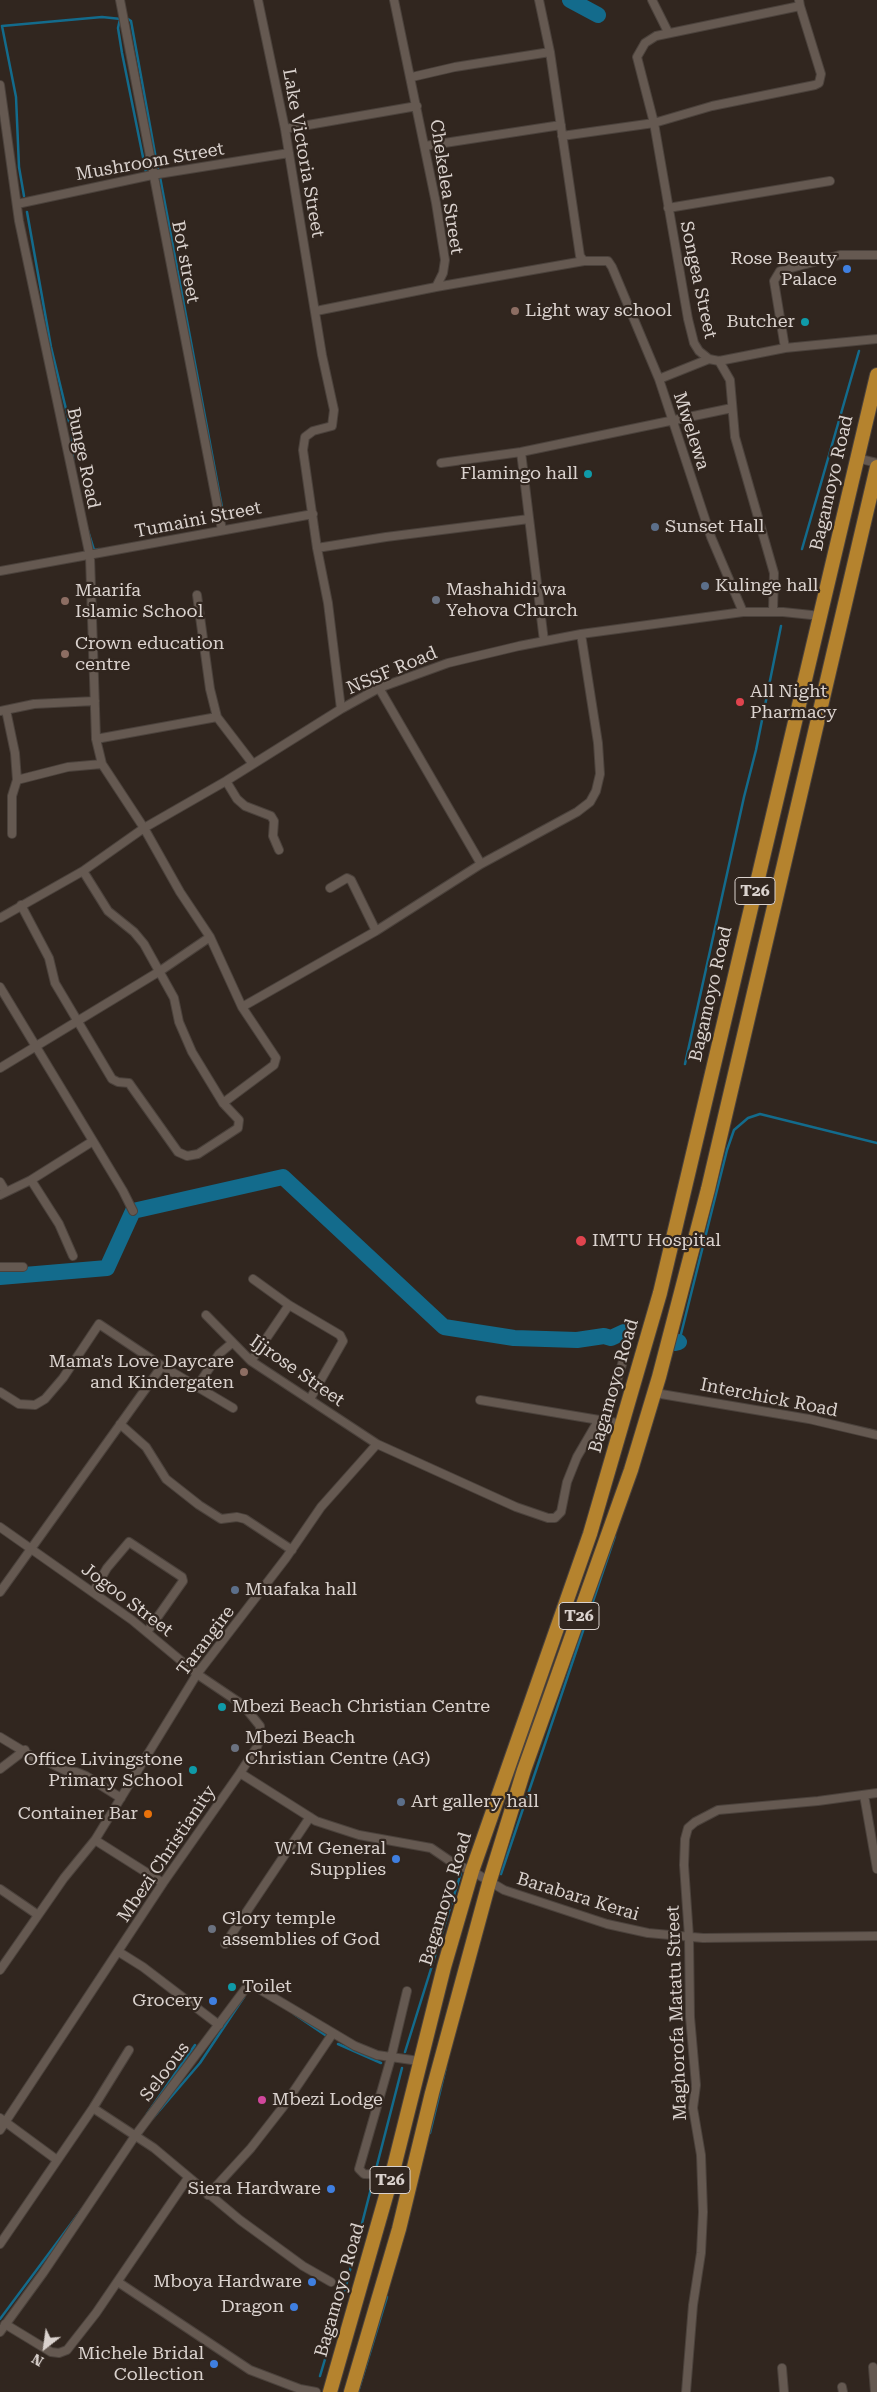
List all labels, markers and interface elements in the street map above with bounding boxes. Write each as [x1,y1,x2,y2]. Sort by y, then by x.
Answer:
street label: Lake Victoria Street [277,67,329,239]
street label: Chekelea Street [425,118,467,256]
street label: Mushroom Street [74,138,226,186]
street label: Bot street [166,219,204,305]
street label: Songea Street [675,219,721,341]
place label: Rose Beauty Palace [730,248,837,290]
marker: Rose Beauty Palace [841,263,853,275]
place label: Light way school [525,300,672,322]
marker: Light way school [509,305,521,317]
place label: Butcher [726,311,795,333]
marker: Butcher [799,316,811,328]
street label: Mwelewa [668,389,714,473]
street label: Bunge Road [62,405,104,511]
street label: Bagamoyo Road [806,413,858,553]
place label: Flamingo hall [460,463,578,485]
marker: Flamingo hall [582,468,594,480]
street label: Tumaini Street [133,497,263,543]
place label: Sunset Hall [665,516,764,538]
marker: Sunset Hall [649,521,661,533]
place label: Kulinge hall [715,575,818,597]
place label: Mashahidi wa Yehova Church [446,579,578,622]
place label: Maarifa Islamic School [75,580,203,622]
marker: Kulinge hall [699,580,711,592]
marker: Mashahidi wa Yehova Church [430,594,442,606]
marker: Maarifa Islamic School [59,595,71,607]
place label: Crown education centre [75,633,224,676]
street label: NSSF Road [344,642,440,700]
marker: Crown education centre [59,648,71,660]
place label: All Night Pharmacy [750,681,837,724]
marker: All Night Pharmacy [734,696,746,708]
road number: T26 [735,878,775,904]
street label: Bagamoyo Road [685,924,737,1064]
place label: IMTU Hospital [592,1230,721,1252]
marker: IMTU Hospital [574,1234,588,1248]
street label: Bagamoyo Road [585,1316,643,1456]
street label: Ijjrose Street [246,1330,348,1412]
place label: Mama's Love Daycare and Kindergaten [49,1351,234,1394]
marker: Mama's Love Daycare and Kindergaten [238,1366,250,1378]
street label: Interchick Road [698,1374,840,1422]
street label: Jogoo Street [77,1559,177,1641]
place label: Muafaka hall [245,1579,357,1601]
marker: Muafaka hall [229,1584,241,1596]
street label: Tarangire [173,1602,239,1680]
road number: T26 [559,1602,599,1630]
place label: Mbezi Beach Christian Centre [232,1696,490,1718]
marker: Mbezi Beach Christian Centre [216,1701,228,1713]
place label: Mbezi Beach Christian Centre (AG) [245,1727,430,1770]
marker: Mbezi Beach Christian Centre (AG) [229,1742,241,1754]
place label: Office Livingstone Primary School [24,1749,183,1792]
marker: Office Livingstone Primary School [187,1764,199,1776]
street label: Mbezi Christianity [113,1781,221,1927]
place label: Art gallery hall [411,1791,539,1813]
marker: Art gallery hall [395,1796,407,1808]
place label: Container Bar [18,1803,138,1825]
marker: Container Bar [142,1808,154,1820]
street label: Bagamoyo Road [415,1830,477,1968]
place label: W.M General Supplies [275,1838,386,1880]
marker: W.M General Supplies [390,1853,402,1865]
street label: Barabara Kerai [514,1868,642,1926]
street label: Maghorofa Matatu Street [662,1905,692,2121]
place label: Glory temple assemblies of God [222,1908,380,1950]
marker: Glory temple assemblies of God [206,1923,218,1935]
place label: Toilet [242,1976,292,1998]
marker: Toilet [226,1981,238,1993]
place label: Grocery [132,1990,203,2012]
marker: Grocery [207,1995,219,2007]
street label: Seloous [136,2038,194,2106]
place label: Mbezi Lodge [272,2089,383,2111]
marker: Mbezi Lodge [256,2094,268,2106]
road number: T26 [370,2166,410,2194]
place label: Siera Hardware [188,2178,321,2200]
marker: Siera Hardware [325,2183,337,2195]
street label: Bagamoyo Road [311,2220,369,2360]
place label: Mboya Hardware [153,2271,302,2293]
marker: Mboya Hardware [306,2276,318,2288]
place label: Dragon [221,2296,284,2318]
marker: Dragon [288,2301,300,2313]
north arrow [20,2322,70,2372]
place label: Michele Bridal Collection [78,2343,204,2386]
text: N [29,2350,46,2370]
marker: Michele Bridal Collection [208,2358,220,2370]

